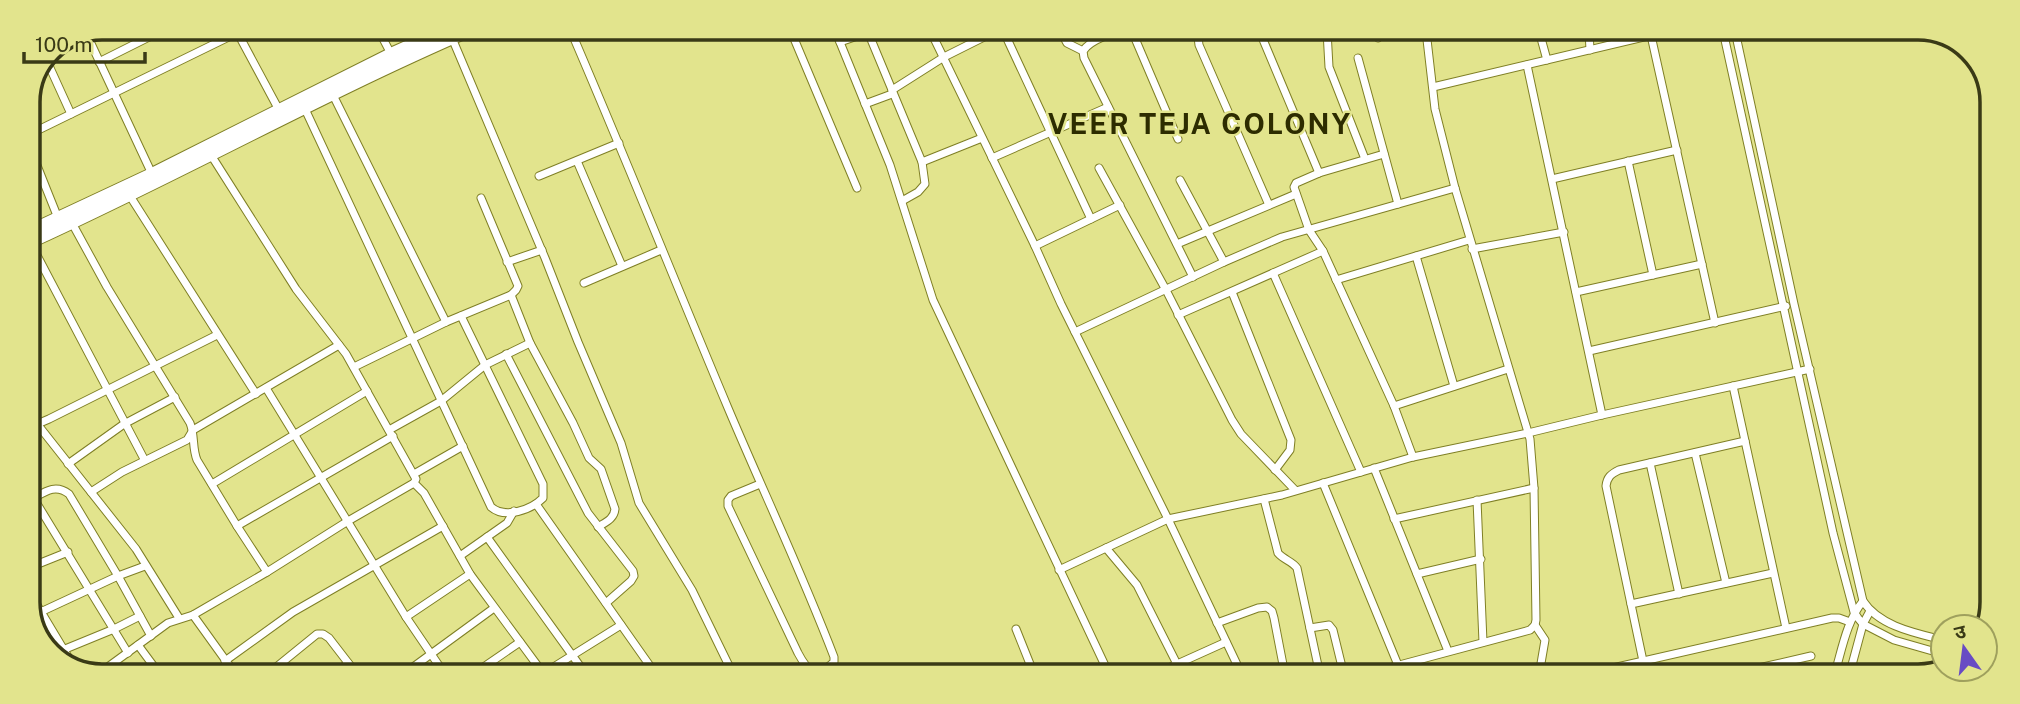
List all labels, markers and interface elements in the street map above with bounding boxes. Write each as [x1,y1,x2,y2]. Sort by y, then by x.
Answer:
scale bar [24,21,145,65]
text: 100 m [35,32,92,57]
district label: VEER TEJA COLONY [1048,107,1352,140]
north arrow [1929,613,1999,683]
text: उ [1952,619,1969,644]

